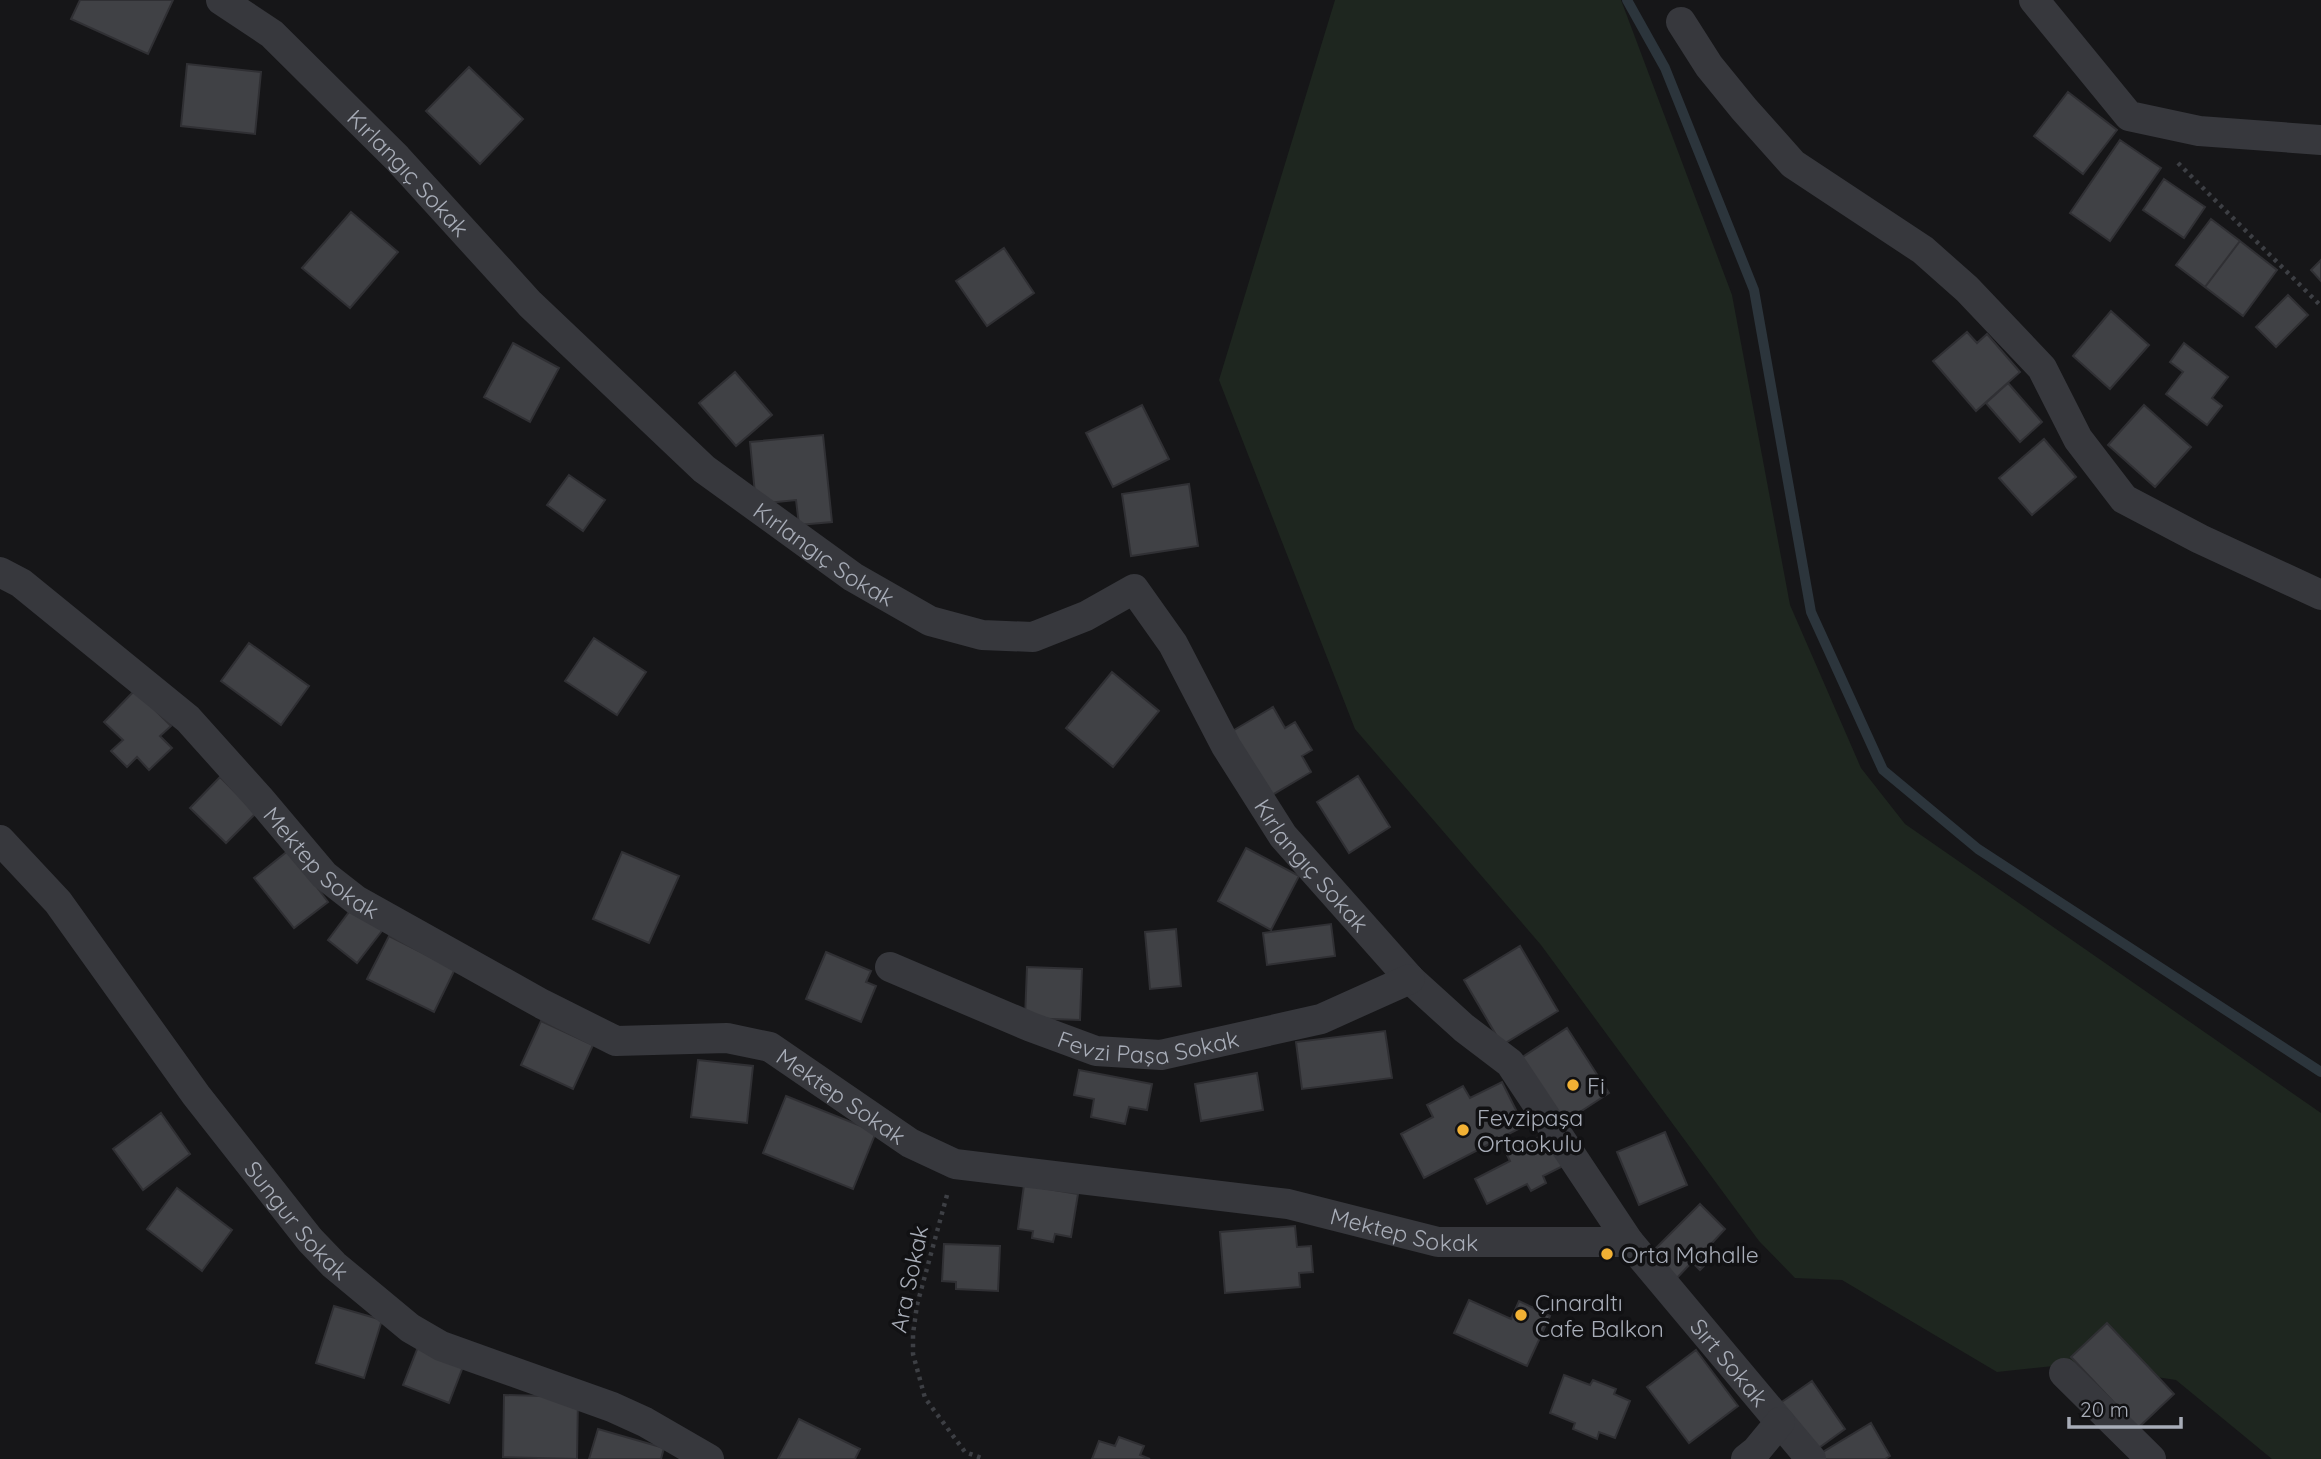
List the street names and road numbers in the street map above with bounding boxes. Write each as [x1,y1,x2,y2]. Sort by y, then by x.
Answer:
street label: Kırlangıç Sokak [342,103,476,242]
street label: Kırlangıç Sokak [748,495,900,612]
street label: Kırlangıç Sokak [1248,793,1376,938]
street label: Mektep Sokak [258,800,385,925]
street label: Fevzi Paşa Sokak [1054,1023,1242,1071]
street label: Mektep Sokak [771,1041,912,1150]
street label: Sungur Sokak [239,1155,355,1286]
street label: Mektep Sokak [1327,1201,1478,1257]
street label: Ara Sokak [883,1223,935,1335]
street label: Sırt Sokak [1685,1312,1775,1412]

